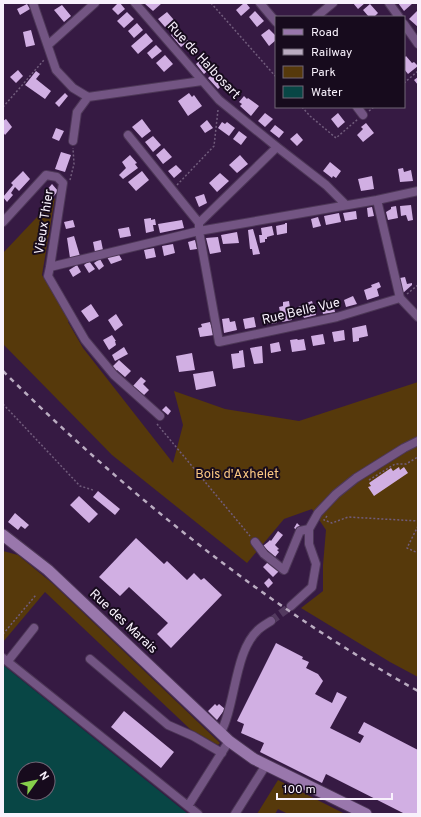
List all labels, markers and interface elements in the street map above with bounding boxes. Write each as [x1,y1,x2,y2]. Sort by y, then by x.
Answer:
legend [275,16,405,108]
street label: Rue de Halbosart [163,19,243,103]
text: Road [311,25,339,41]
text: Railway [311,45,352,61]
text: Park [311,65,336,81]
text: Water [311,85,343,101]
street label: Vieux Thier [32,188,58,256]
street label: Rue Belle Vue [260,295,342,329]
park label: Bois d'Axhelet [195,467,279,483]
street label: Rue des Marais [86,586,160,658]
north arrow [16,761,56,801]
text: N [36,769,52,783]
scale bar [277,775,392,801]
text: 100 m [283,782,316,798]

